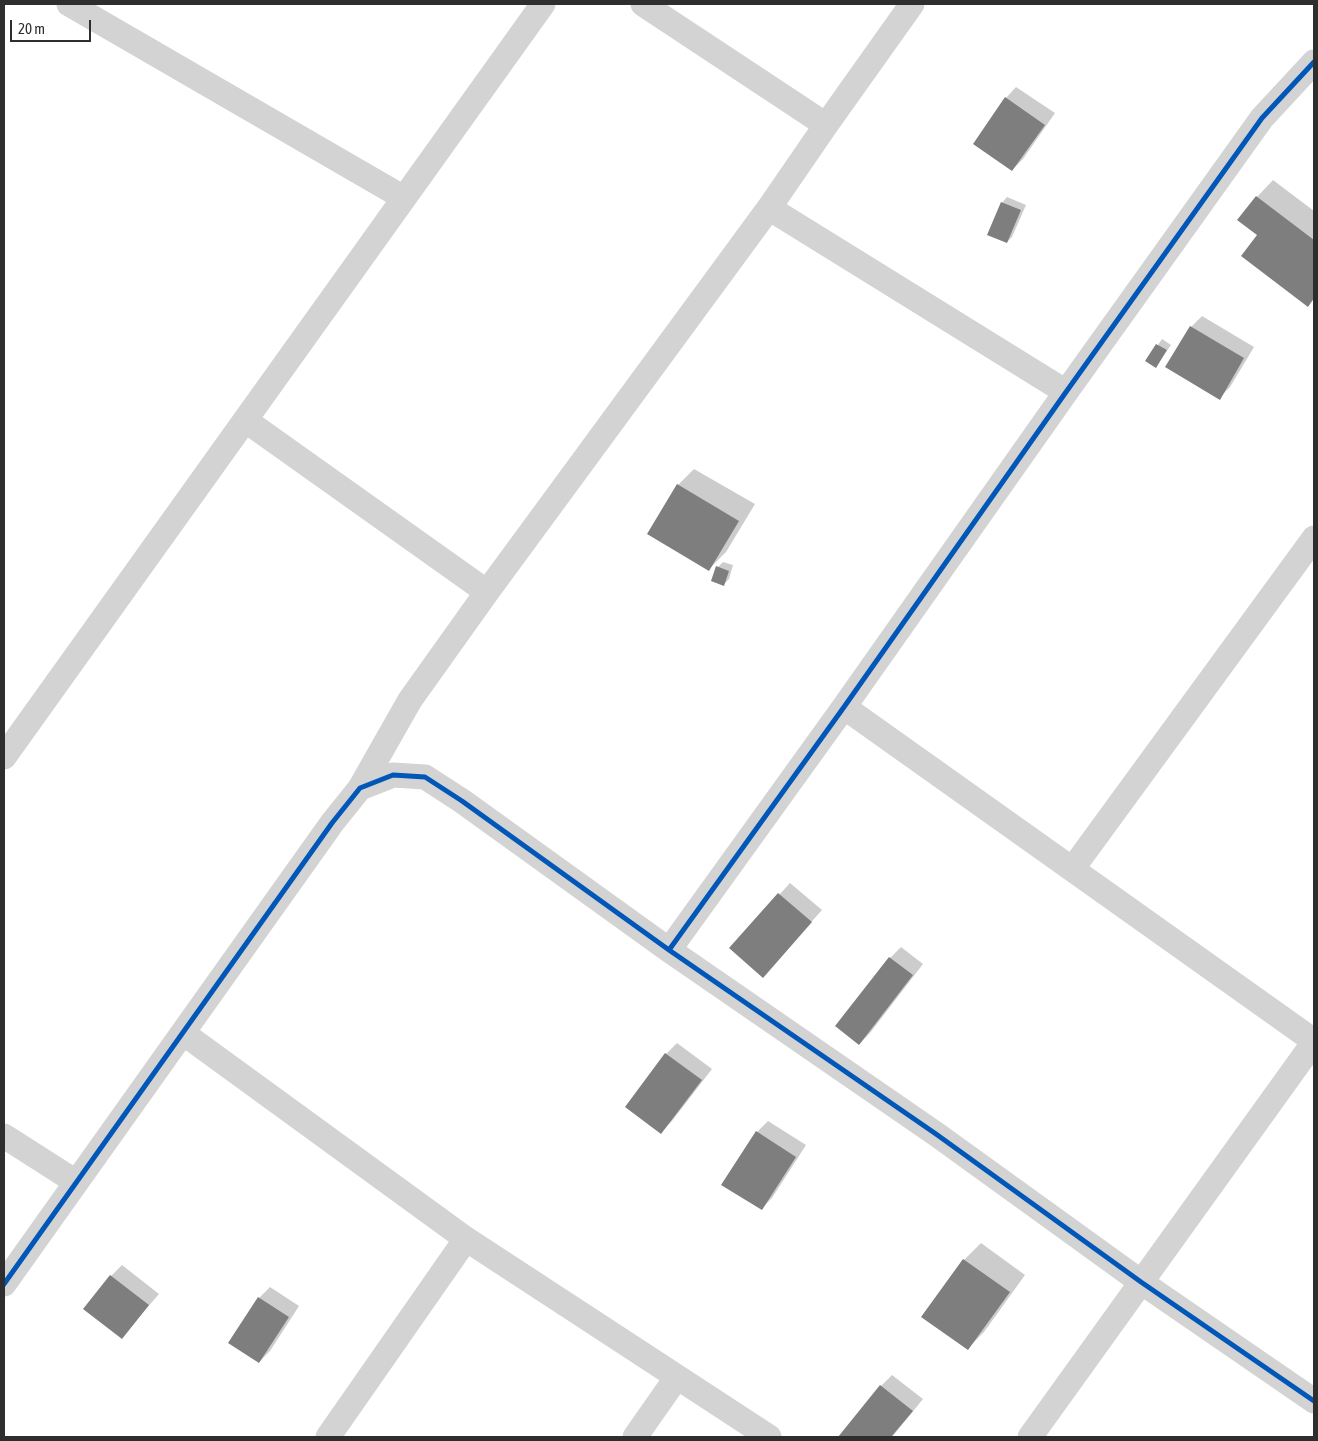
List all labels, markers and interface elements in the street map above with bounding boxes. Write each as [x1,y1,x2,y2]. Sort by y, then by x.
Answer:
scale bar [12,10,94,42]
text: 20 m [18,20,45,37]

